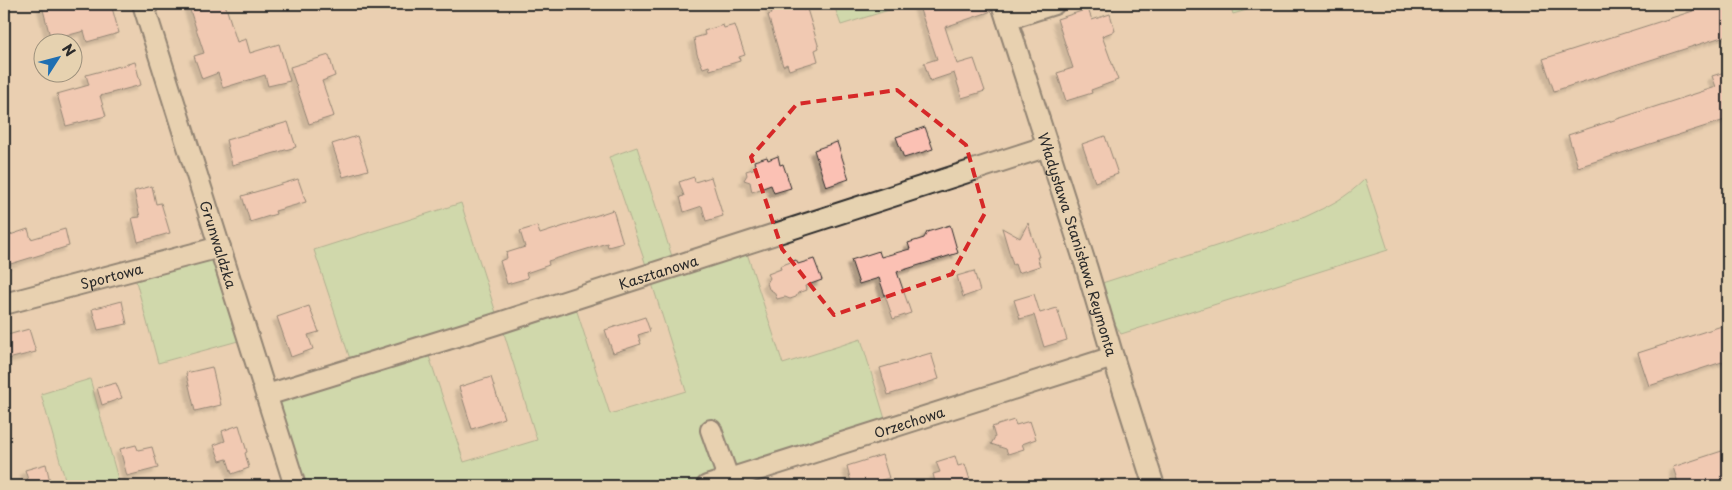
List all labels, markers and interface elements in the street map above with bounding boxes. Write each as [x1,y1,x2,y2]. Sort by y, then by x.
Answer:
north arrow [32,32,82,82]
text: N [57,39,81,61]
street label: Władysława Stanisława Reymonta [1033,130,1123,359]
street label: Grunwaldzka [195,198,243,291]
street label: Kasztanowa [616,249,701,294]
street label: Sportowa [78,257,145,294]
street label: Orzechowa [871,401,947,443]

